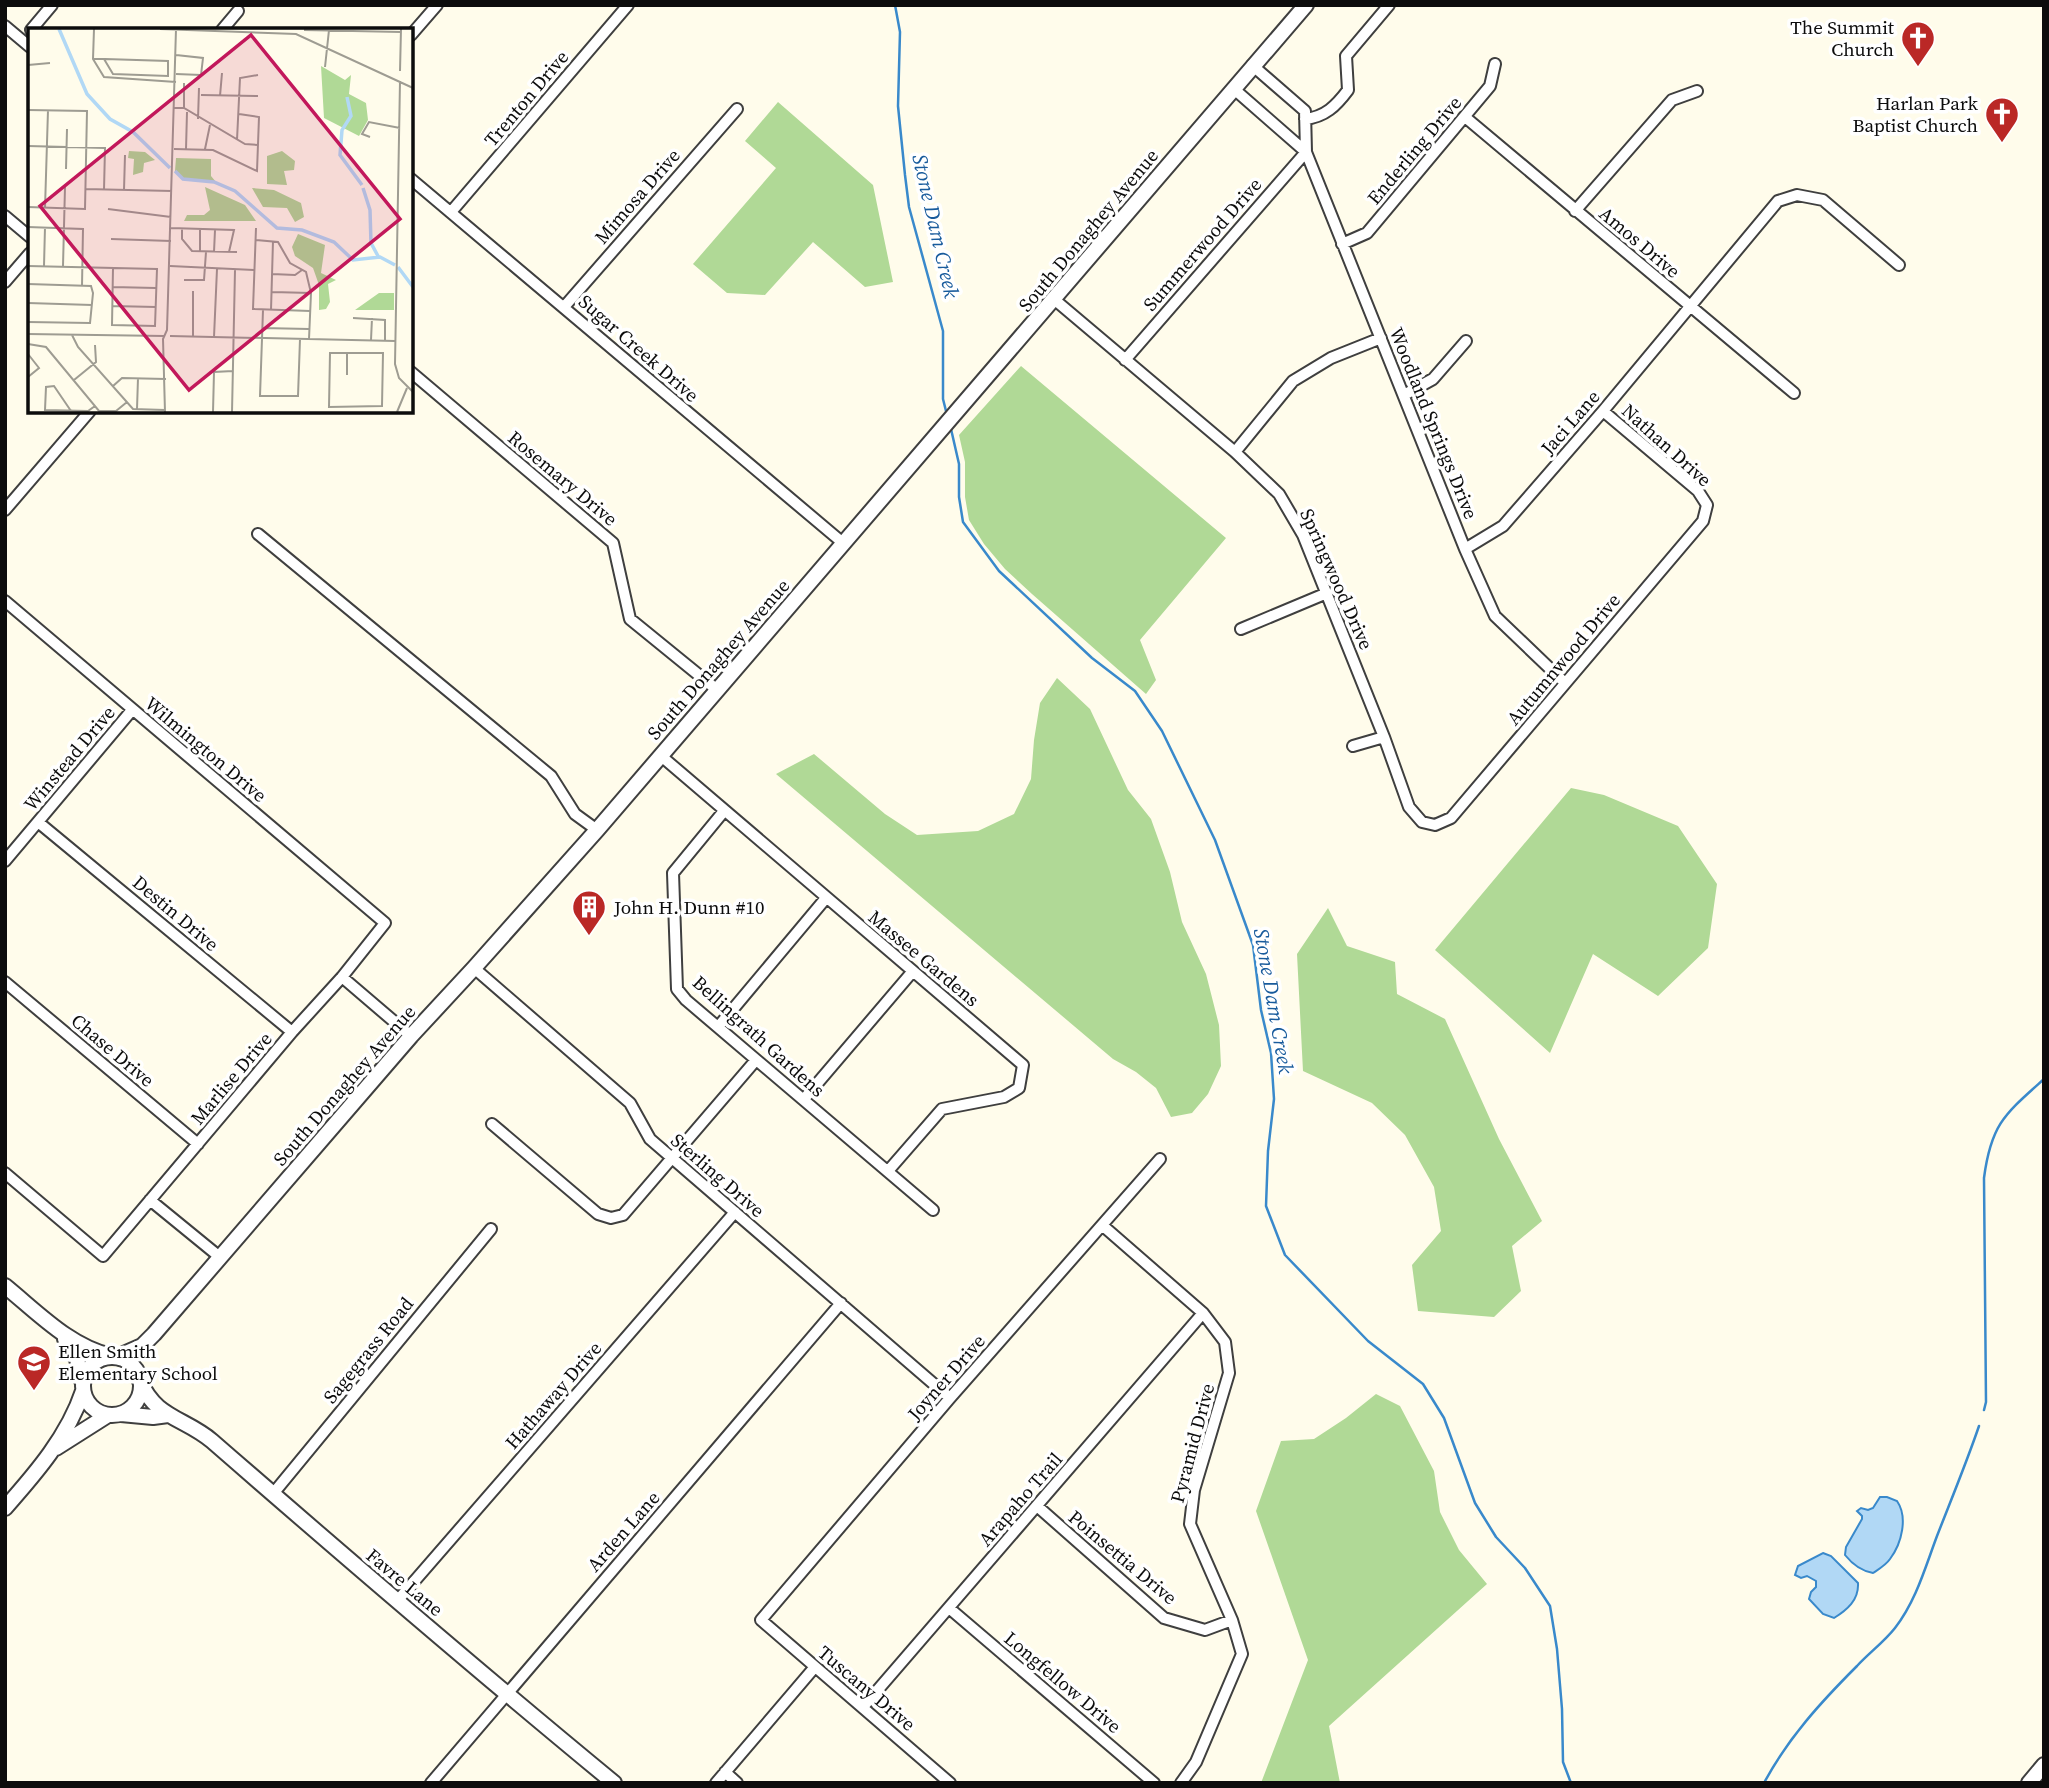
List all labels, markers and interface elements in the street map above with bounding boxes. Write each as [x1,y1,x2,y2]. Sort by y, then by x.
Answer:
place label: The Summit Church [1790,14,1895,62]
church icon: The Summit Church [1899,19,1937,68]
inset map [28,28,413,413]
street label: Trenton Drive [478,44,574,152]
street label: Enderling Drive [1361,90,1467,210]
place label: Harlan Park Baptist Church [1852,90,1979,138]
church icon: Harlan Park Baptist Church [1983,95,2021,144]
street label: Mimosa Drive [588,143,686,249]
street label: South Donaghey Avenue [1012,143,1164,317]
water label: Stone Dam Creek [905,151,967,301]
street label: Summerwood Drive [1137,172,1267,316]
street label: Amos Drive [1594,200,1686,284]
street label: Sugar Creek Drive [573,288,705,408]
street label: Woodland Springs Drive [1384,323,1484,523]
street label: Jaci Lane [1534,384,1605,461]
street label: Nathan Drive [1617,398,1717,492]
street label: Rosemary Drive [503,425,623,531]
street label: Springwood Drive [1294,504,1380,654]
street label: South Donaghey Avenue [641,573,795,745]
street label: Autumnwood Drive [1500,588,1626,730]
street label: Wilmington Drive [140,690,272,808]
street label: Winstead Drive [17,700,121,816]
street label: Destin Drive [127,869,225,957]
building icon: John H. Dunn #10 [570,888,608,937]
place label: John H. Dunn #10 [613,894,764,920]
street label: Massee Gardens [863,904,985,1012]
water label: Stone Dam Creek [1247,926,1301,1076]
street label: Bellingrath Gardens [687,969,831,1103]
street label: South Donaghey Avenue [267,999,421,1171]
street label: Chase Drive [66,1007,160,1093]
street label: Marlise Drive [185,1026,277,1130]
street label: Sterling Drive [666,1127,770,1223]
street label: Sagegrass Road [317,1291,419,1409]
street label: Joyner Drive [901,1328,991,1426]
street label: Hathaway Drive [499,1336,607,1454]
place label: Ellen Smith Elementary School [58,1338,218,1386]
school or university icon: Ellen Smith Elementary School [15,1343,53,1392]
street label: Pyramid Drive [1164,1380,1220,1506]
street label: Arapaho Trail [972,1446,1068,1551]
street label: Arden Lane [581,1485,665,1577]
street label: Poinsettia Drive [1063,1504,1183,1610]
street label: Favre Lane [361,1542,449,1622]
street label: Longfellow Drive [999,1625,1127,1739]
street label: Tuscany Drive [813,1639,921,1737]

